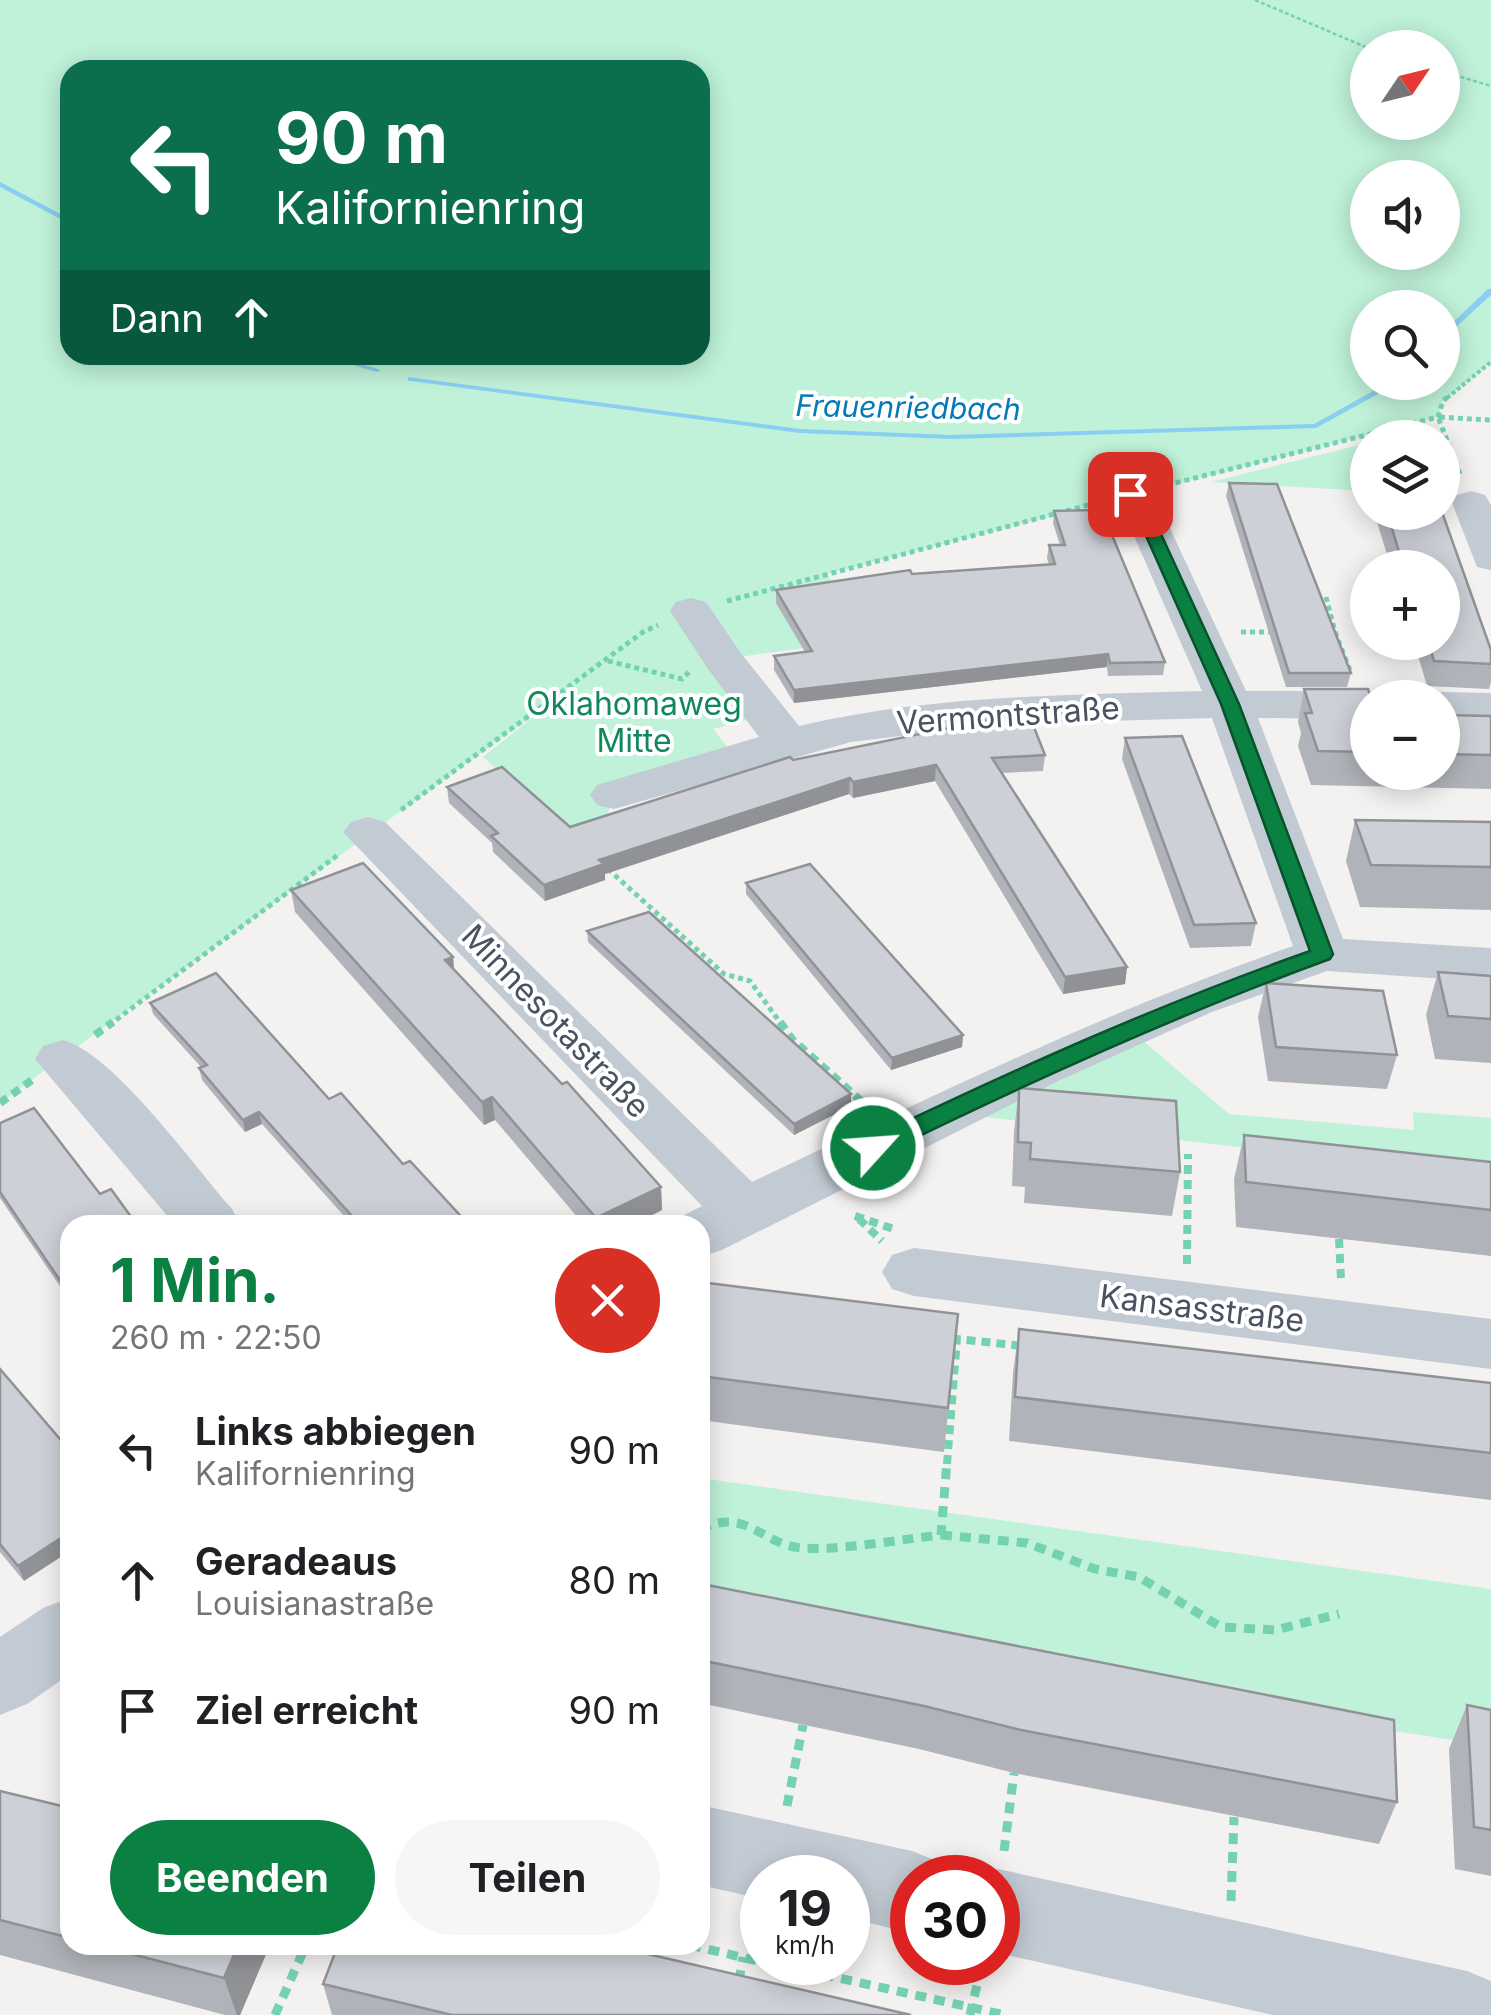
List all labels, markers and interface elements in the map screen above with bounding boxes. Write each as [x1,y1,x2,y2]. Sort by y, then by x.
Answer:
north arrow [1350,30,1460,140]
map controls [1350,30,1460,790]
text: 90 m [275,95,448,180]
icon: left [110,100,240,230]
button: sound [1350,160,1460,270]
text: Kalifornienring [275,180,585,235]
icon: ahead [224,290,279,345]
button: search [1350,290,1460,400]
text: Dann [110,295,204,341]
water label: Frauenriedbach [795,387,1021,427]
button: layers [1350,420,1460,530]
pin [1088,452,1173,537]
icon: arrive [1103,467,1158,522]
button: + [1350,550,1460,660]
button: − [1350,680,1460,790]
park label: Oklahomaweg Mitte [526,684,742,760]
street label: Vermontstraße [895,688,1121,742]
street label: Minnesotastraße [454,916,658,1126]
position arrow [821,1096,925,1200]
text: 1 Min. [110,1244,280,1316]
button: close [555,1248,660,1353]
street label: Kansasstraße [1097,1276,1307,1340]
text: 260 m · 22:50 [110,1318,322,1357]
text: Links abbiegen [195,1408,476,1454]
icon: left [110,1423,165,1478]
text: 90 m [568,1427,660,1473]
text: Kalifornienring [195,1454,416,1493]
text: Geradeaus [195,1538,397,1584]
icon: ahead [110,1553,165,1608]
text: 80 m [569,1557,660,1603]
text: Louisianastraße [195,1584,434,1623]
icon: arrive [110,1683,165,1738]
text: Ziel erreicht [195,1687,418,1733]
text: 90 m [568,1687,660,1733]
button: Beenden [110,1820,375,1935]
button: Teilen [395,1820,660,1935]
speed limit sign: 30 [890,1855,1020,1985]
text: 19 [778,1878,832,1938]
text: km/h [775,1930,835,1960]

